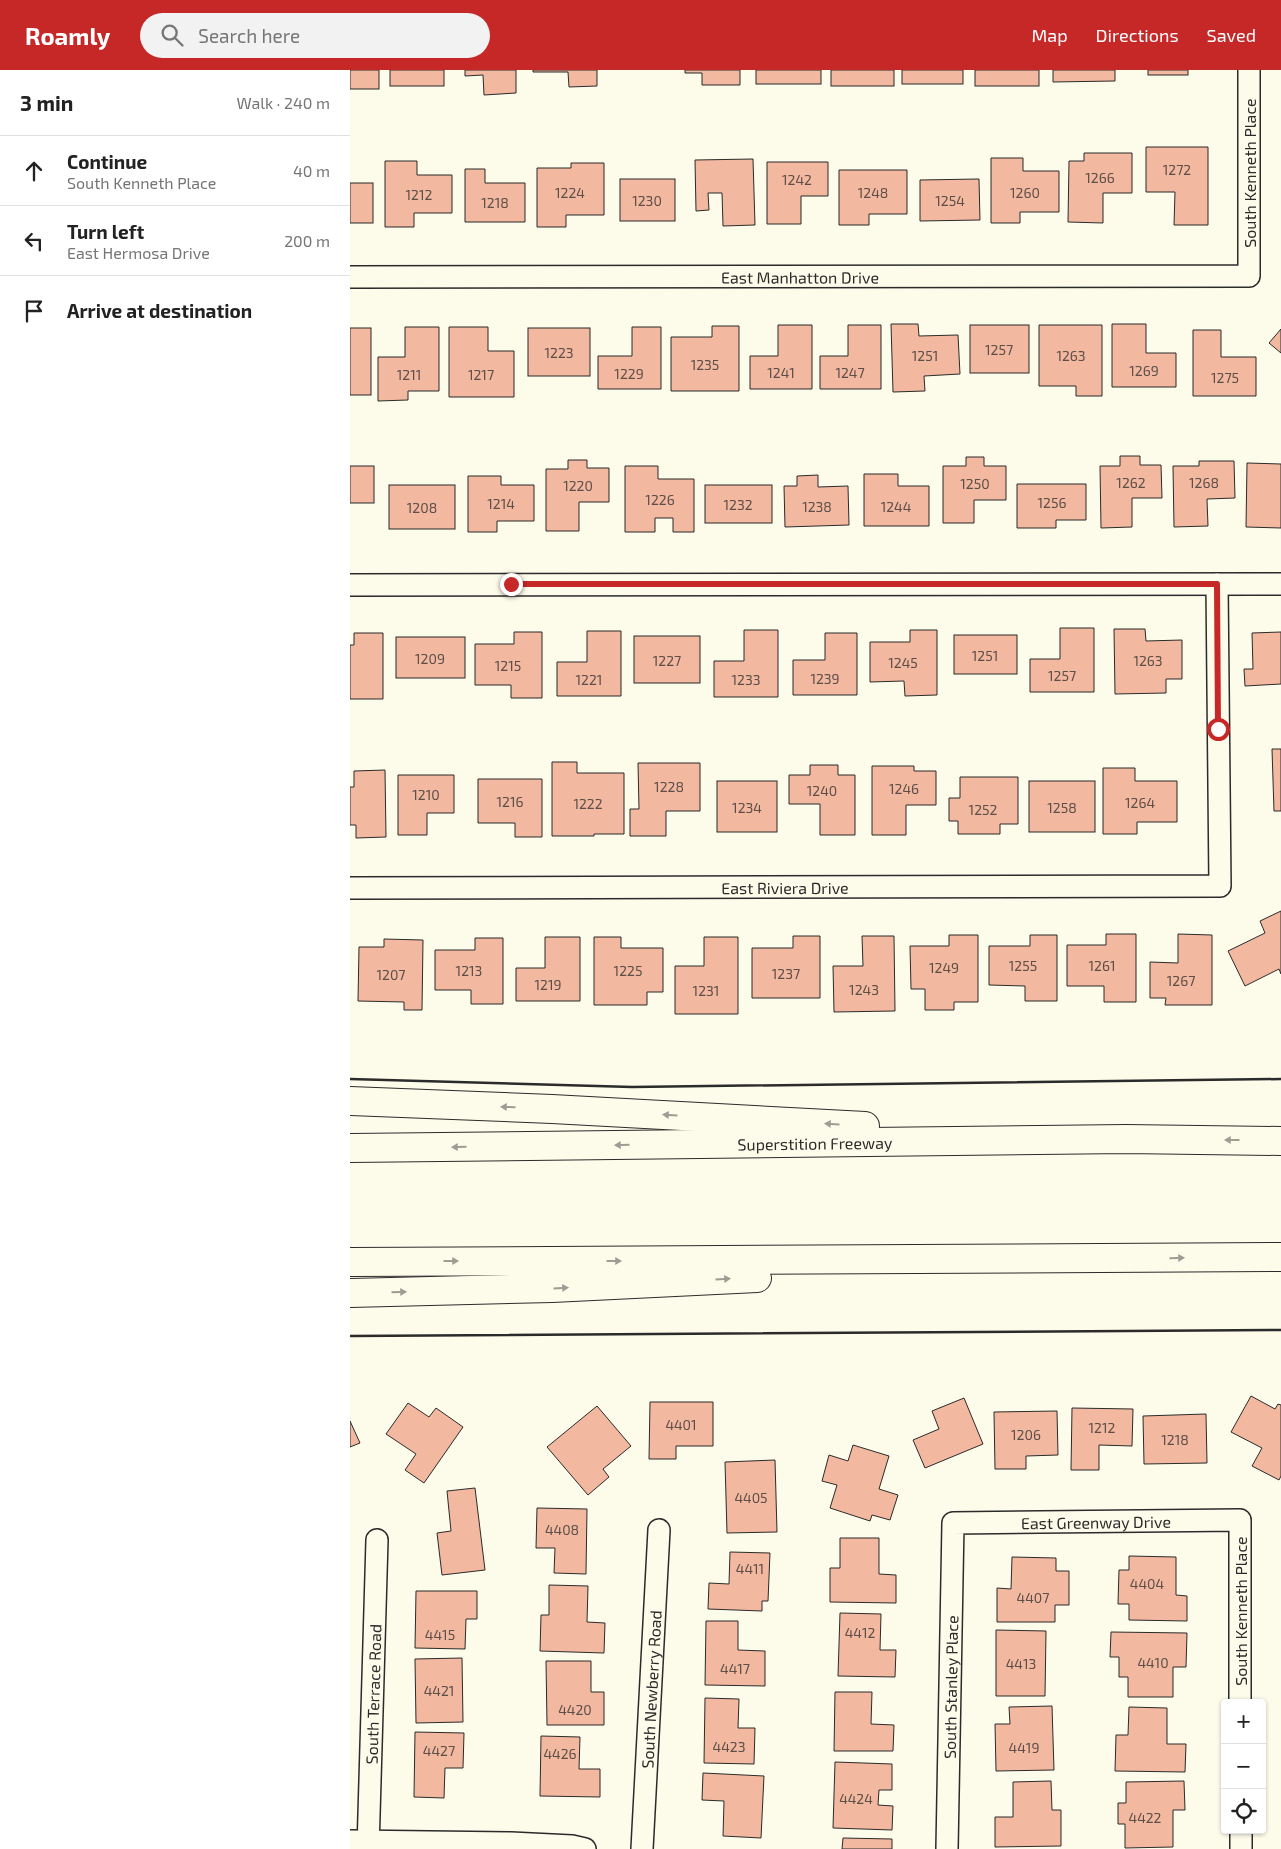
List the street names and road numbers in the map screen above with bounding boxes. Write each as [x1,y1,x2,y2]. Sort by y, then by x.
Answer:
street label: South Kenneth Place [1240,98,1259,248]
street label: East Manhatton Drive [721,267,879,286]
street label: East Riviera Drive [721,877,849,897]
street label: Superstition Freeway [737,1132,893,1153]
street label: East Greenway Drive [1021,1511,1171,1532]
street label: South Kenneth Place [1231,1536,1250,1686]
street label: South Newberry Road [637,1610,664,1769]
street label: South Stanley Place [939,1615,961,1759]
street label: South Terrace Road [361,1624,384,1764]

